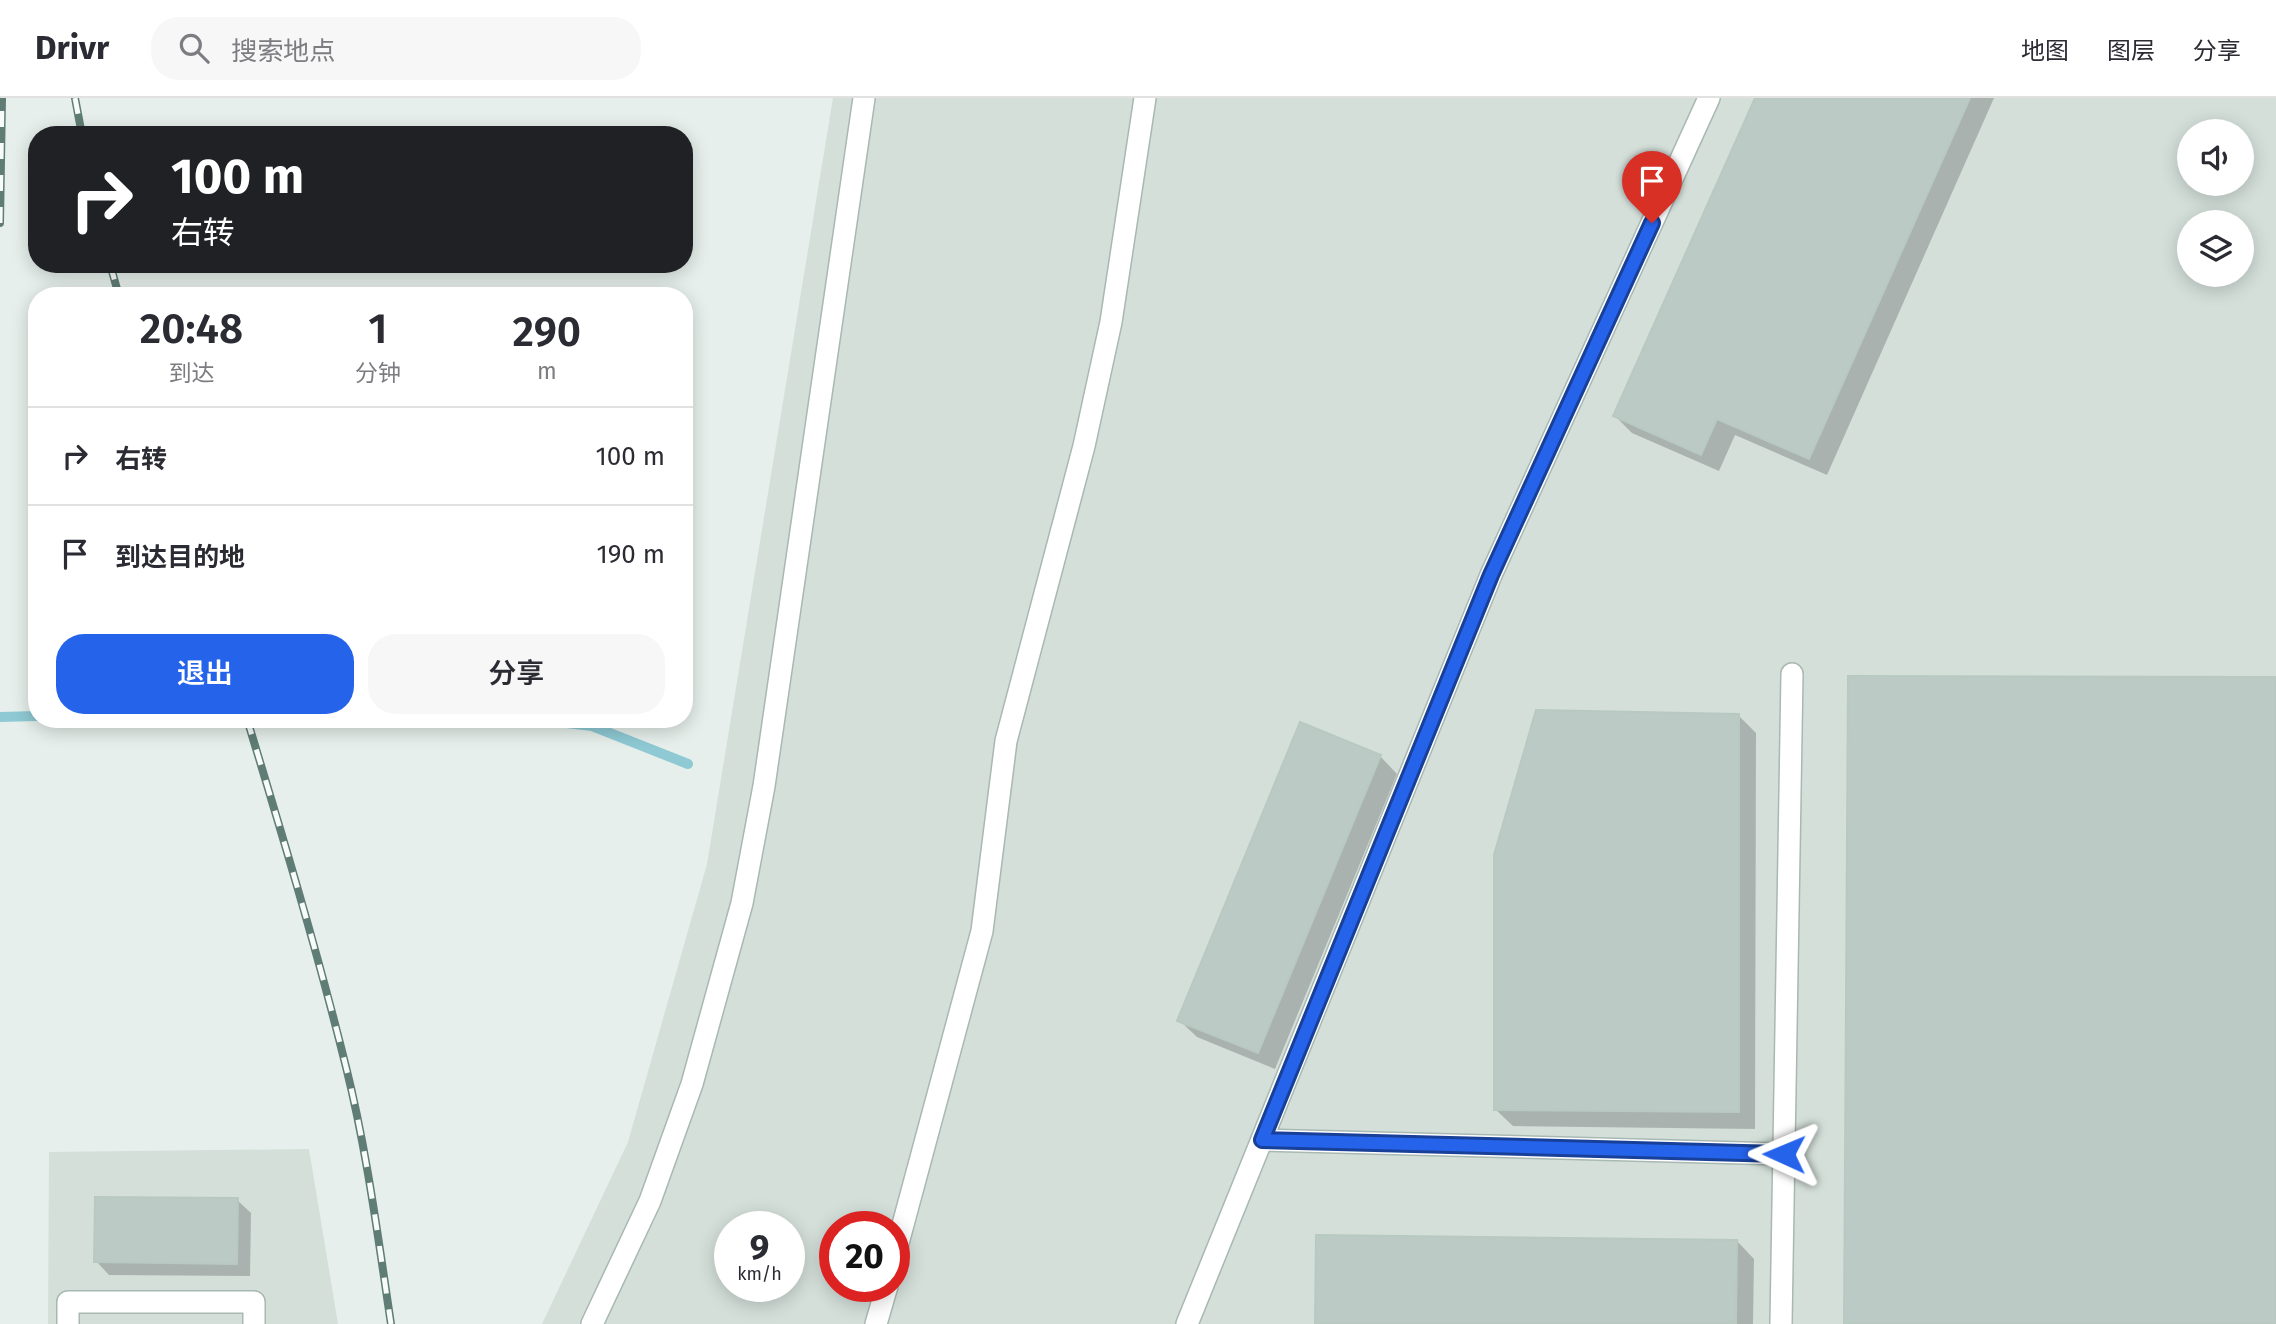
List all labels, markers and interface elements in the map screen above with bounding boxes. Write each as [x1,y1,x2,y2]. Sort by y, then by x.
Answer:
search box [151,17,641,80]
text: Drivr [35,28,109,68]
icon: search [175,29,213,67]
text: 搜索地点 [231,36,335,67]
text: 地图 [2021,37,2069,65]
text: 图层 [2107,37,2155,65]
text: 分享 [2193,37,2241,65]
map controls [2177,119,2254,287]
button: sound [2177,119,2254,196]
text: 100 m [171,147,304,206]
pin [1622,151,1682,223]
icon: right [56,154,147,245]
icon: arrive [1633,162,1671,200]
button: layers [2177,210,2254,287]
text: 右转 [171,214,235,252]
text: 20:48 [140,304,243,354]
text: 1 [368,304,387,354]
text: 290 [513,307,581,357]
text: m [537,357,557,385]
text: 到达 [168,359,214,387]
text: 分钟 [355,359,401,387]
icon: right [56,437,94,475]
text: 100 m [596,441,665,472]
text: 右转 [115,444,167,475]
icon: arrive [56,535,94,573]
text: 190 m [596,539,665,570]
text: 到达目的地 [115,542,245,573]
button: 退出 [56,634,354,714]
button: 分享 [368,634,665,714]
position arrow [1747,1117,1821,1191]
speed limit sign: 20 [819,1211,910,1302]
text: 9 [750,1226,769,1268]
text: km/h [737,1263,782,1285]

